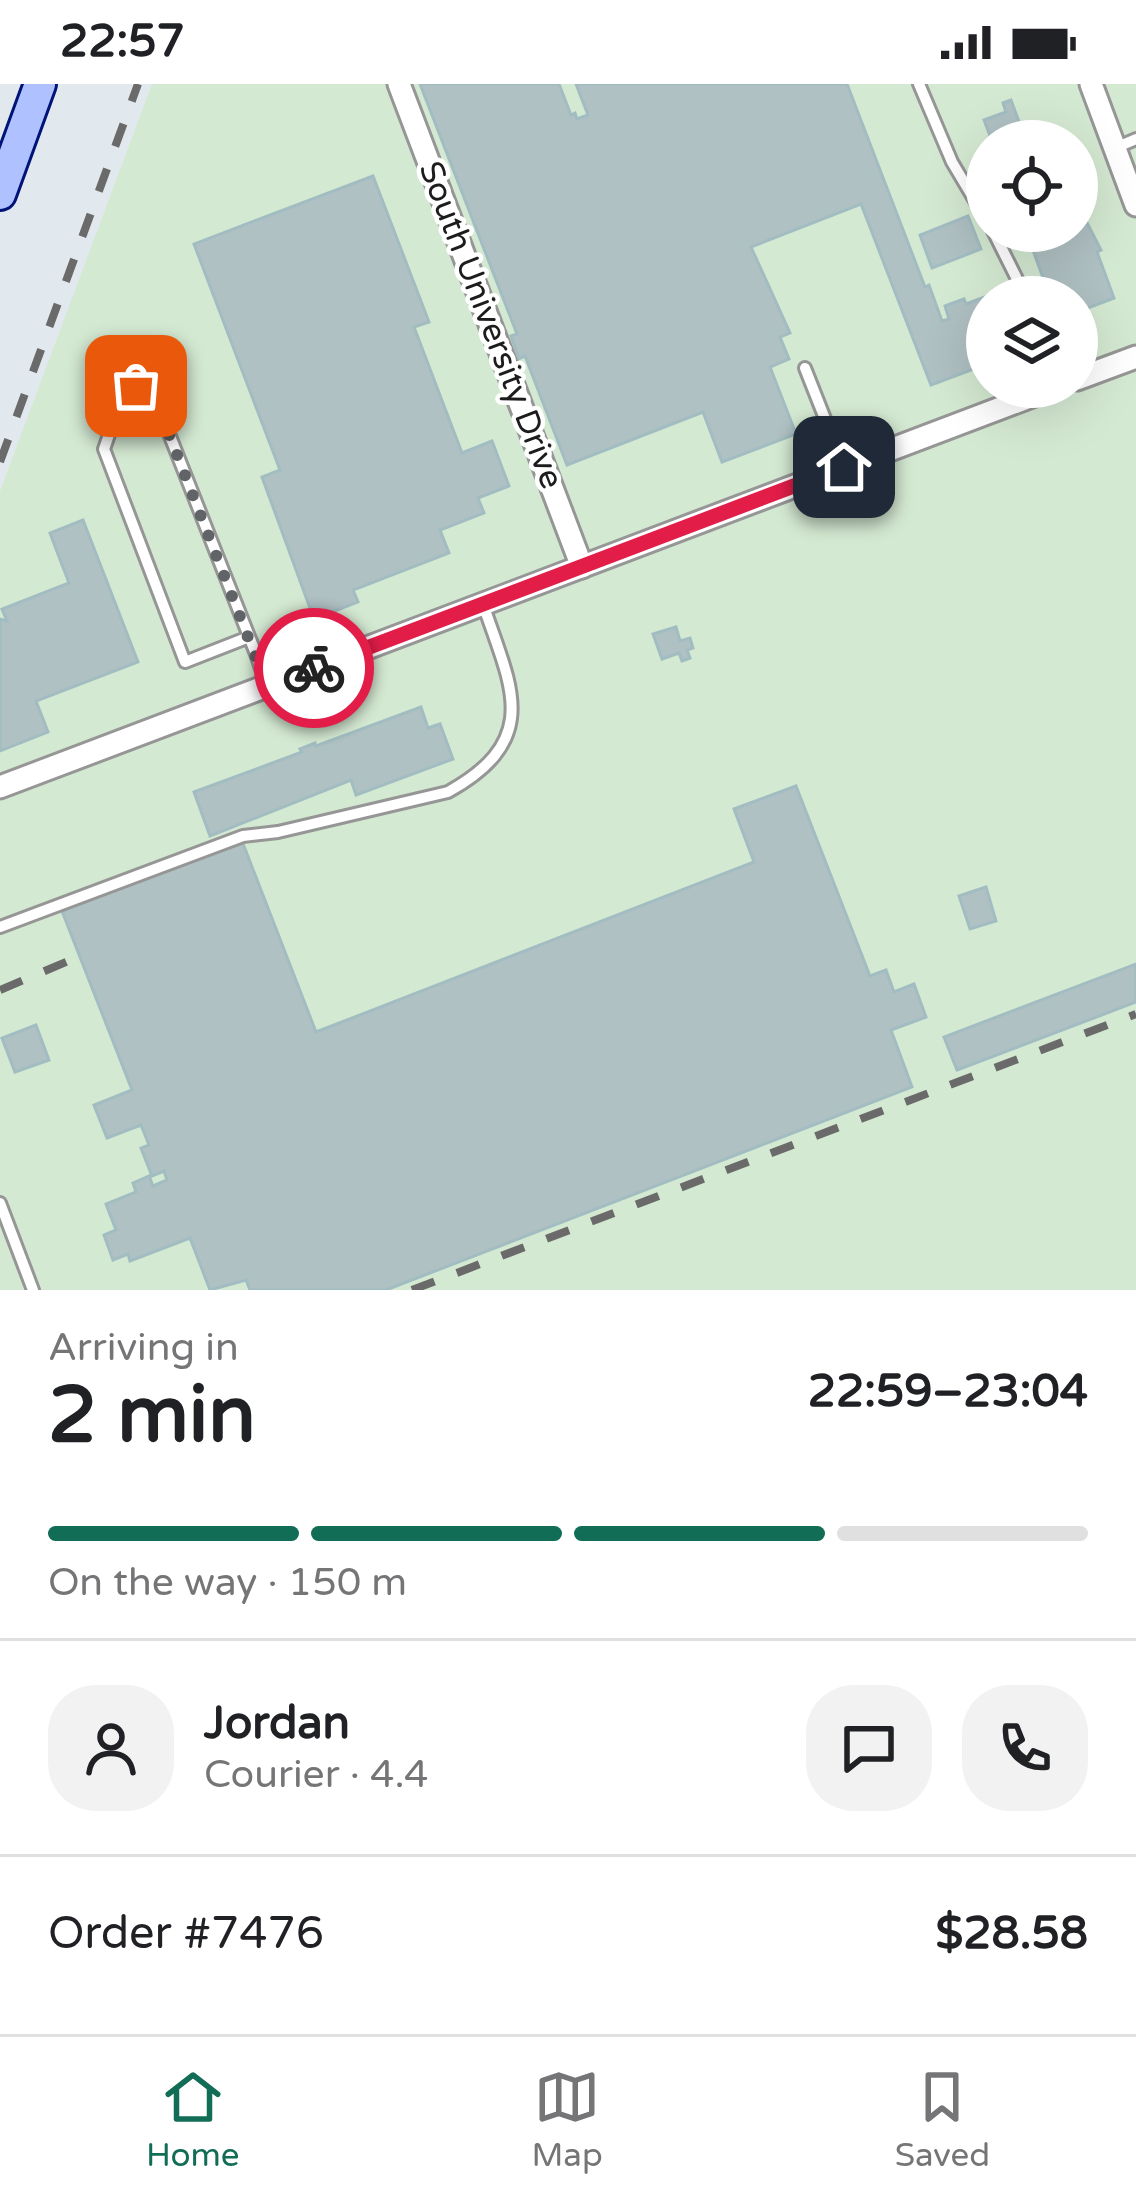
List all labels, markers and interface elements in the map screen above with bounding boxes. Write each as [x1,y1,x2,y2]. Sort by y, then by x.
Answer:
text: 22:57 [60,15,185,69]
map controls [966,120,1098,408]
button: locate [966,120,1098,252]
street label: South University Drive [411,156,571,494]
button: layers [966,276,1098,408]
pin [85,335,187,437]
icon: bag [103,353,169,419]
pin [793,416,895,518]
icon: home [811,434,877,500]
courier [254,608,374,728]
icon: bike [281,635,347,701]
text: Arriving in [48,1324,239,1371]
text: 22:59–23:04 [808,1365,1088,1419]
text: 2 min [48,1369,256,1463]
text: On the way · 150 m [48,1559,407,1606]
button: person [48,1685,174,1811]
button: chat [806,1685,932,1811]
button: phone [962,1685,1088,1811]
text: Jordan [204,1697,350,1751]
text: Courier · 4.4 [204,1751,428,1798]
text: Order #7476 [48,1907,324,1961]
text: $28.58 [936,1907,1088,1961]
tab: Home [146,2064,239,2175]
tab: Map [531,2064,603,2175]
tab: Saved [895,2064,990,2175]

